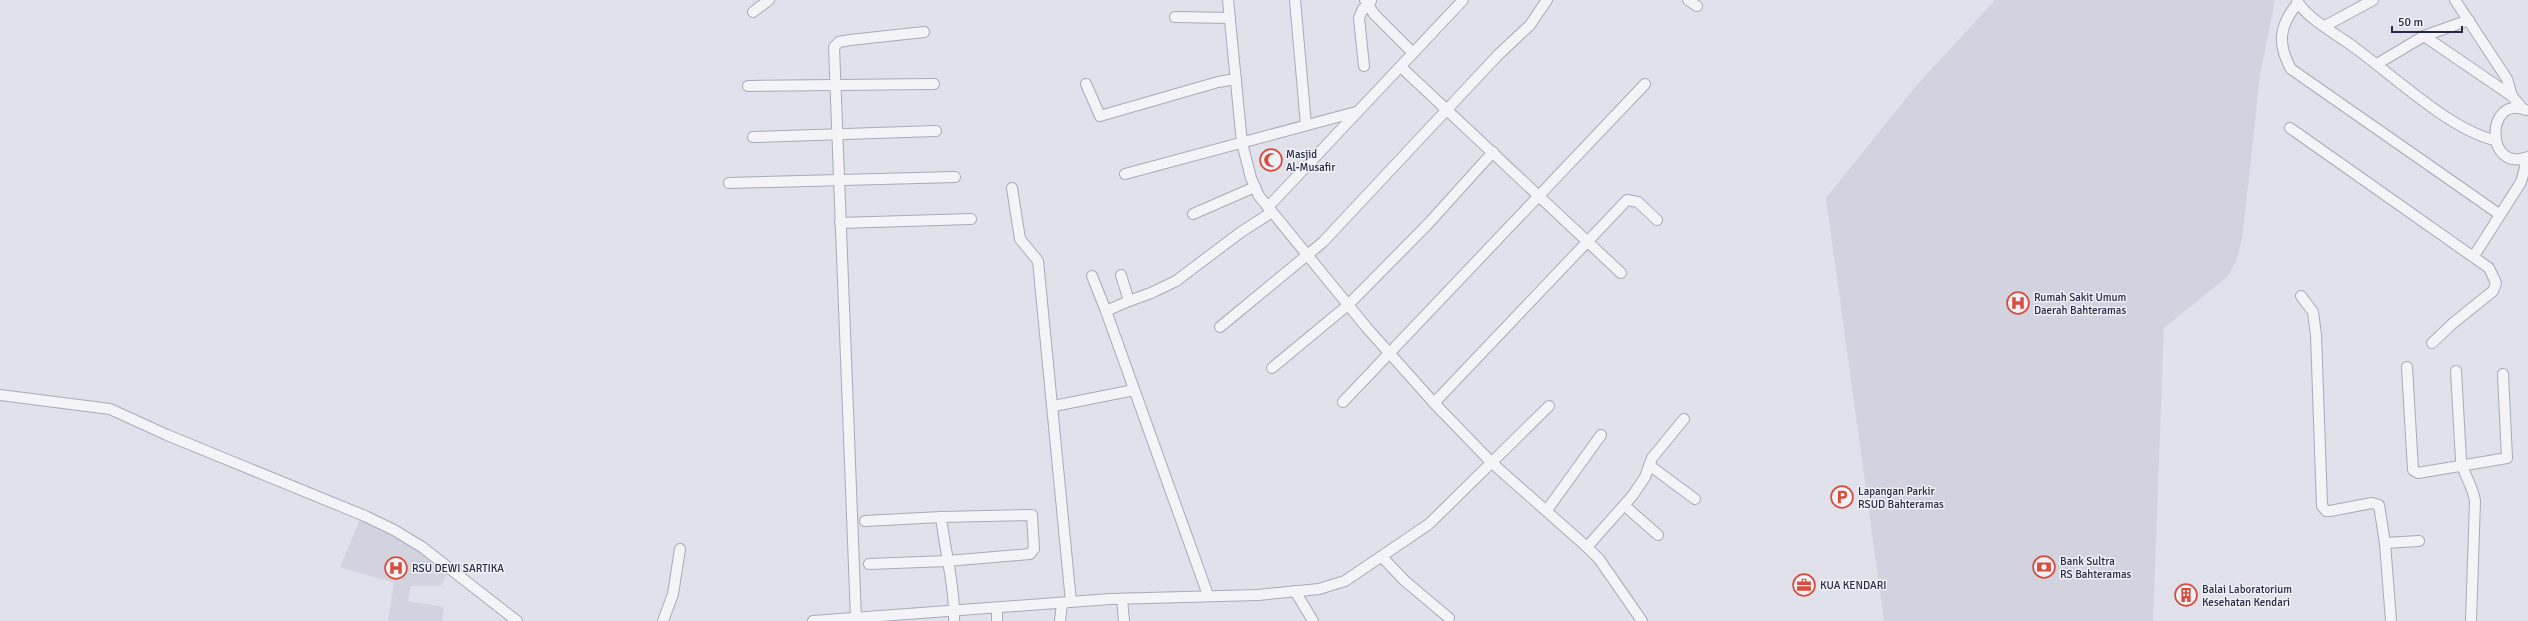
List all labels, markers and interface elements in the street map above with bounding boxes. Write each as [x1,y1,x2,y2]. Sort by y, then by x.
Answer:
scale bar [2392,8,2462,34]
text: 50 m [2398,15,2423,30]
mosque icon: Masjid Al-Musafir [1258,147,1284,173]
place label: Masjid Al-Musafir [1286,148,1335,174]
hospital icon: Rumah Sakit Umum Daerah Bahteramas [2005,290,2031,316]
place label: Rumah Sakit Umum Daerah Bahteramas [2034,291,2127,317]
parking icon: Lapangan Parkir RSUD Bahteramas [1829,484,1855,510]
place label: Lapangan Parkir RSUD Bahteramas [1858,485,1944,511]
bank icon: Bank Sultra RS Bahteramas [2031,554,2057,580]
hospital icon: RSU DEWI SARTIKA [383,555,409,581]
place label: Bank Sultra RS Bahteramas [2060,555,2132,581]
place label: RSU DEWI SARTIKA [412,562,504,575]
office icon: KUA KENDARI [1791,572,1817,598]
place label: KUA KENDARI [1820,579,1887,592]
building icon: Balai Laboratorium Kesehatan Kendari [2173,582,2199,608]
place label: Balai Laboratorium Kesehatan Kendari [2202,583,2292,609]

